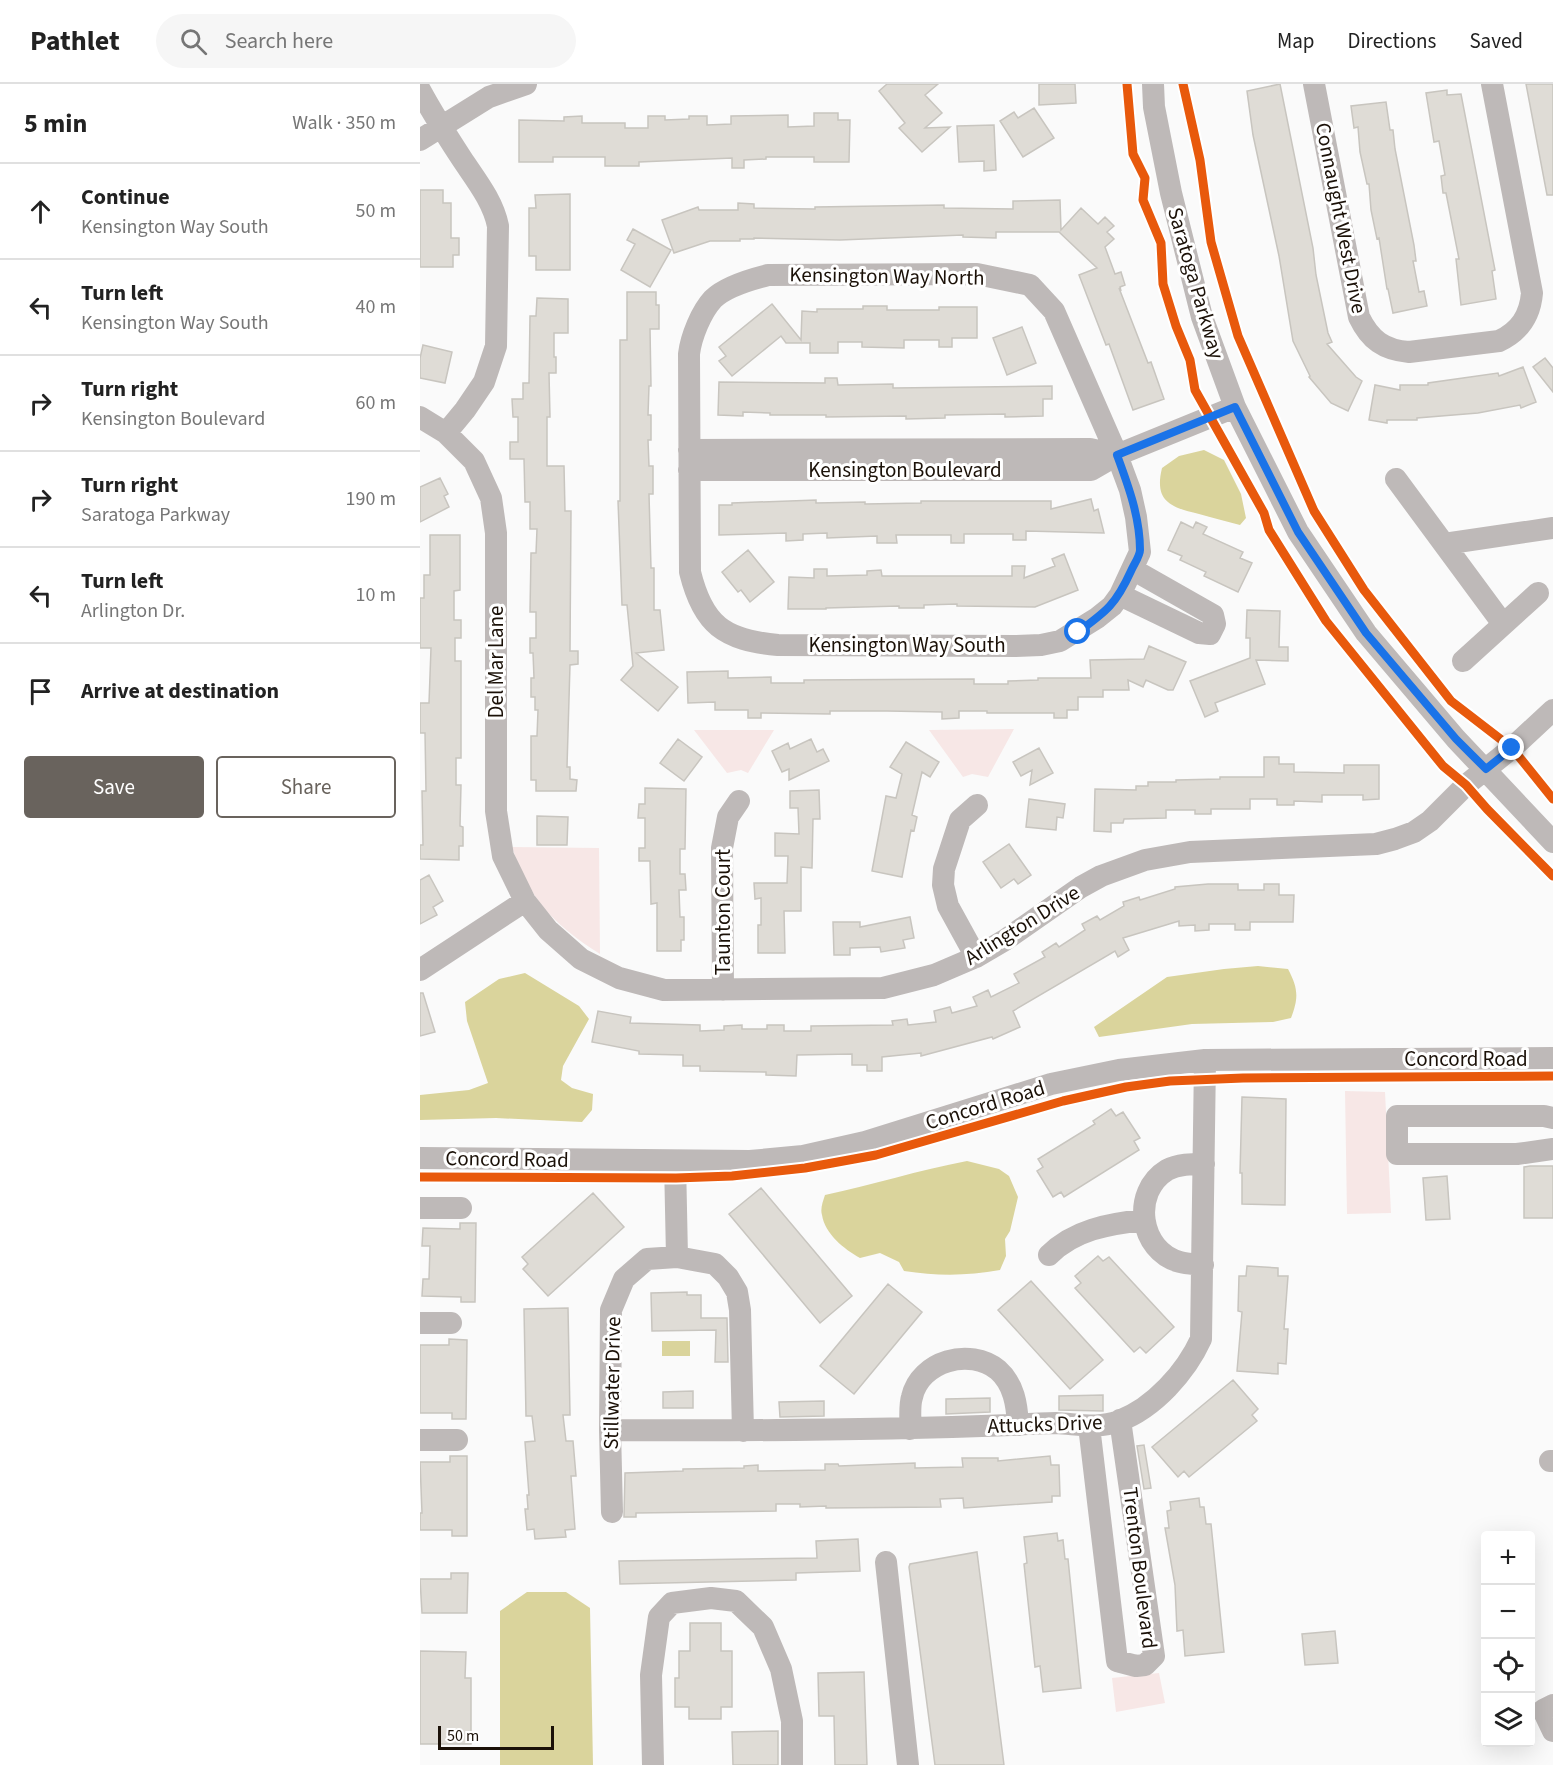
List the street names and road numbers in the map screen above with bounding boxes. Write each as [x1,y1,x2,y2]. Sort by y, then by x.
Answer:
street label: Connaught West Drive [1308,120,1374,316]
street label: Saratoga Parkway [1160,204,1232,363]
street label: Kensington Way North [789,259,985,293]
street label: Kensington Boulevard [808,455,1002,485]
street label: Del Mar Lane [481,606,511,718]
street label: Kensington Way South [808,630,1006,660]
street label: Taunton Court [708,849,738,975]
street label: Arlington Drive [959,878,1085,972]
street label: Concord Road [1404,1044,1528,1074]
street label: Concord Road [922,1073,1048,1137]
street label: Concord Road [445,1143,569,1175]
street label: Stillwater Drive [596,1316,628,1450]
street label: Attucks Drive [987,1407,1103,1441]
street label: Trenton Boulevard [1115,1485,1165,1651]

